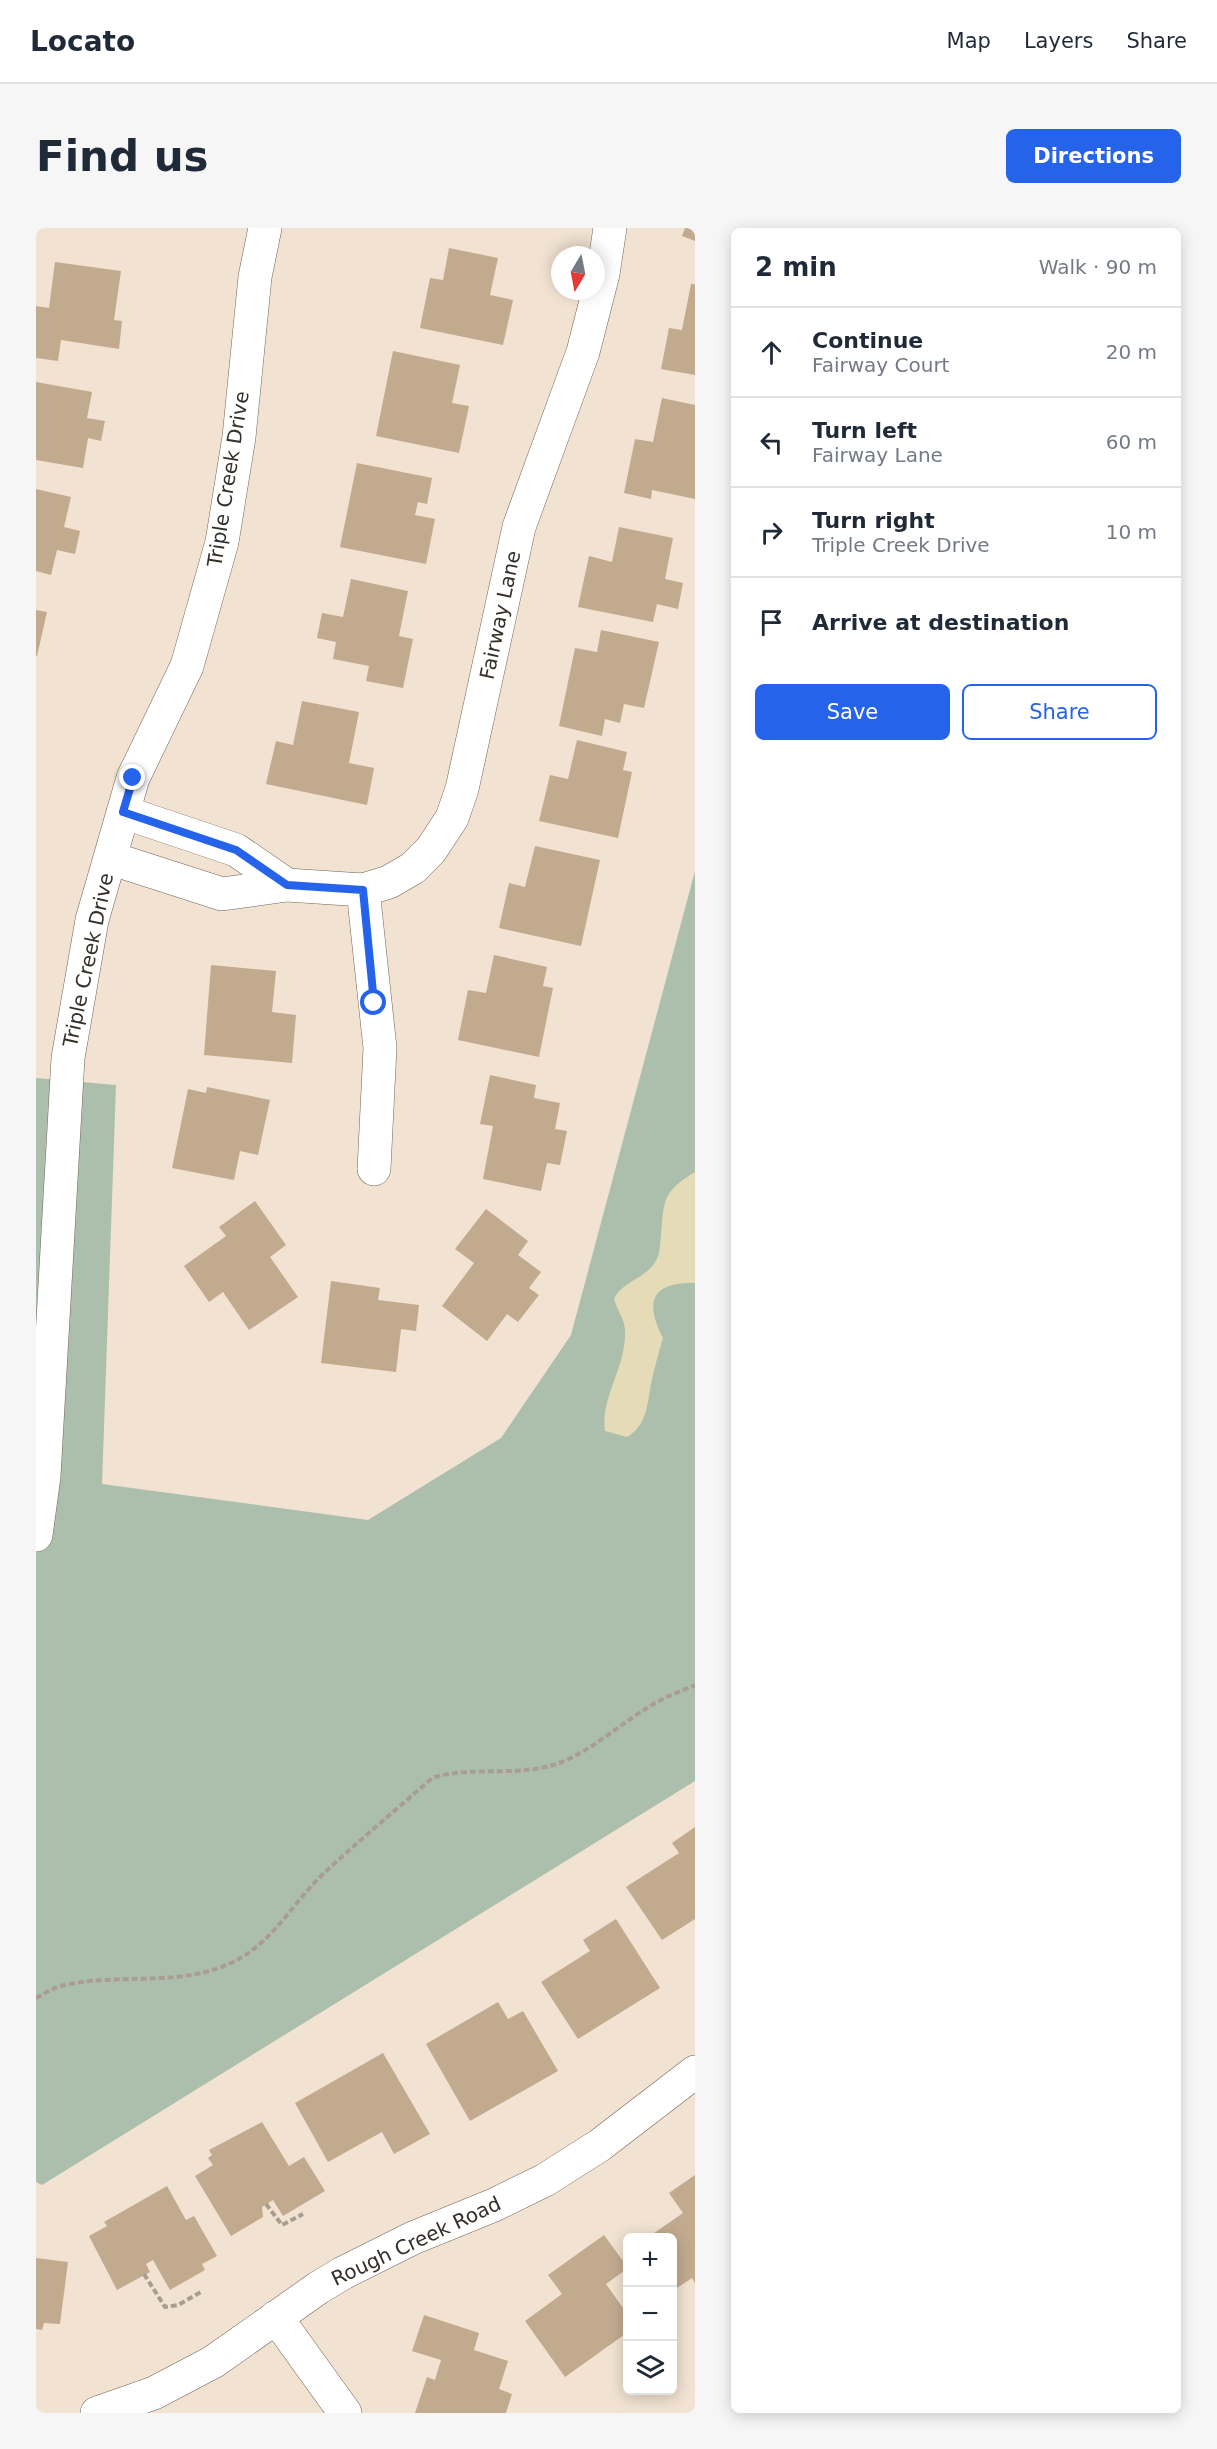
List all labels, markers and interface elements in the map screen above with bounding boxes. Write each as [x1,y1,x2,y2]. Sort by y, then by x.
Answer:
text: Locato [30,25,135,58]
text: Map [947,29,991,53]
text: Layers [1024,29,1093,53]
text: Share [1126,29,1187,53]
button: Directions [1006,129,1181,183]
text: Find us [36,132,209,181]
north arrow [551,246,605,300]
text: 2 min [755,252,837,282]
text: Walk · 90 m [1039,255,1157,279]
text: Continue [812,328,923,353]
icon: ahead [755,336,788,369]
text: 20 m [1106,340,1157,364]
text: Fairway Court [812,353,949,377]
street label: Triple Creek Drive [202,389,254,570]
text: Turn left [812,418,917,443]
icon: left [755,426,788,459]
text: 60 m [1106,430,1157,454]
text: Fairway Lane [812,443,943,467]
text: Turn right [812,508,935,533]
icon: right [755,516,788,549]
text: 10 m [1106,520,1157,544]
text: Triple Creek Drive [812,533,990,557]
street label: Fairway Lane [475,548,525,682]
icon: arrive [755,606,788,639]
text: Arrive at destination [812,610,1069,635]
button: Save [755,684,950,740]
button: Share [962,684,1157,740]
route end [119,764,145,790]
street label: Triple Creek Drive [58,871,118,1050]
route start [360,989,386,1015]
street label: Rough Creek Road [327,2191,505,2291]
map controls [623,2233,677,2395]
button: + [623,2233,677,2287]
button: − [623,2287,677,2341]
button: layers [623,2341,677,2395]

